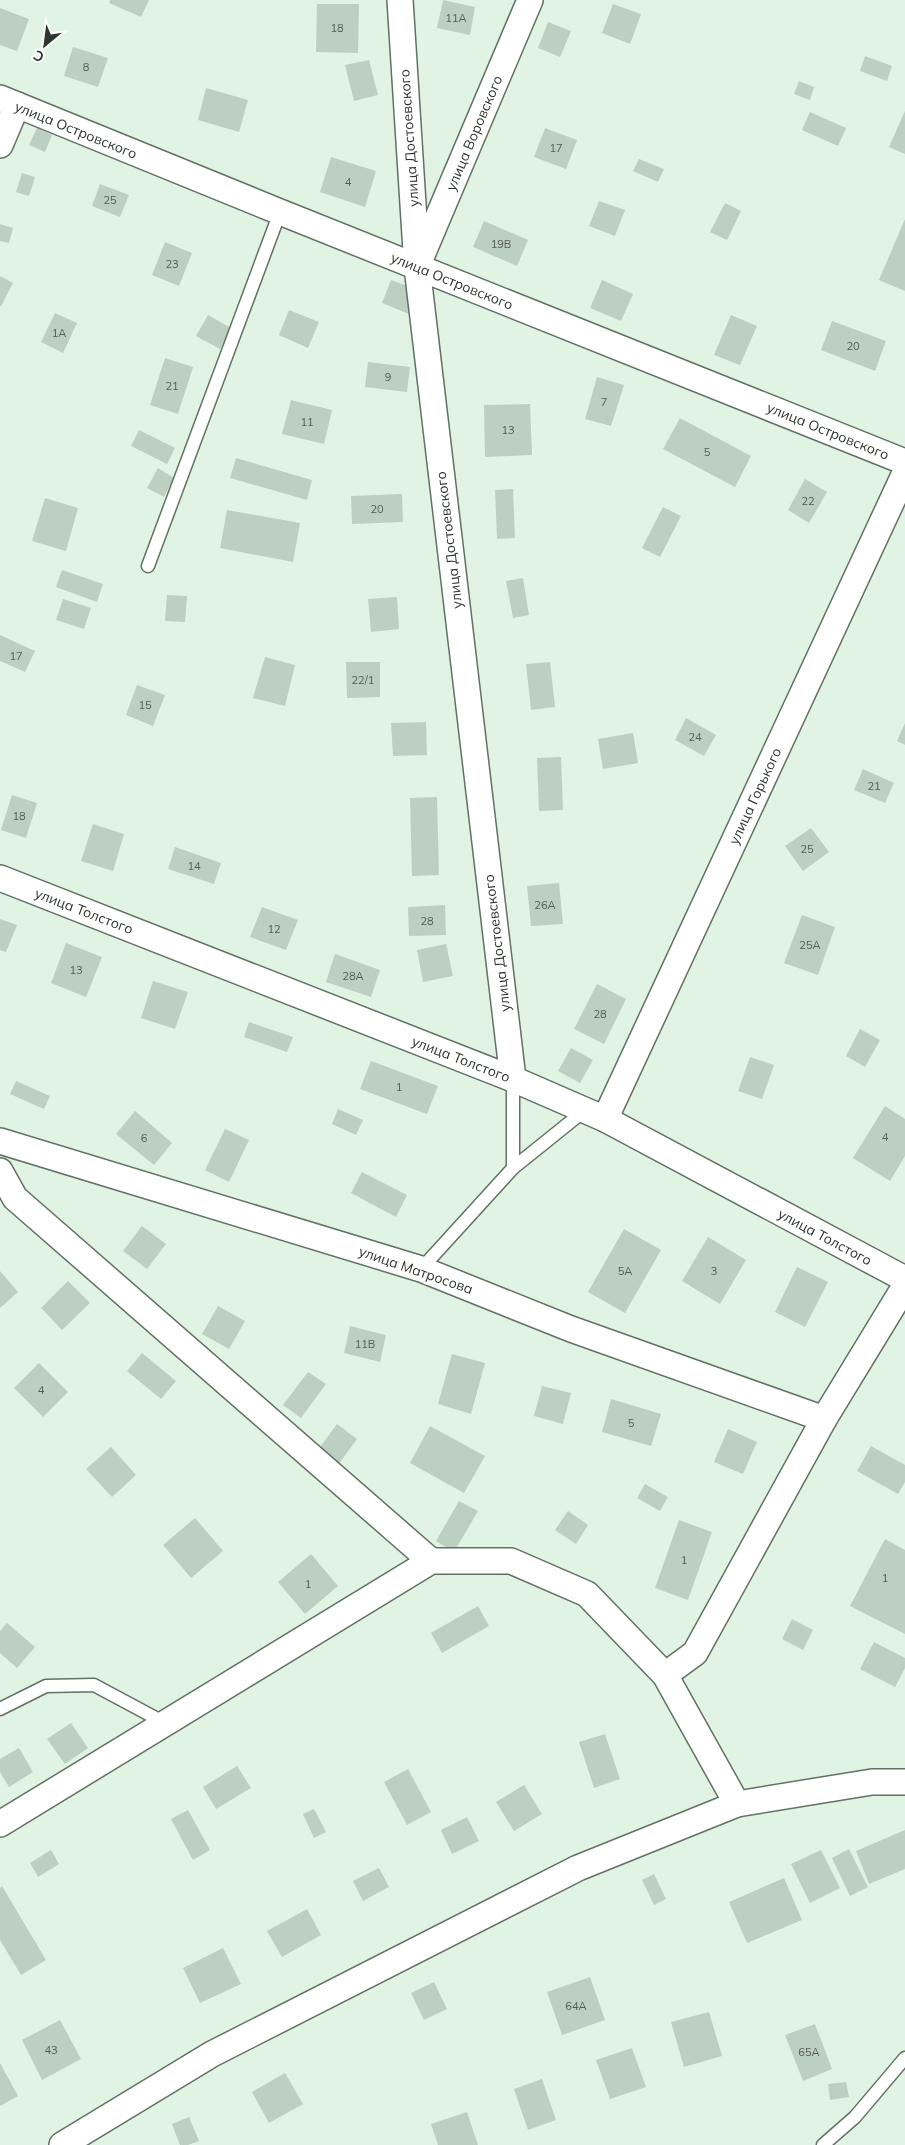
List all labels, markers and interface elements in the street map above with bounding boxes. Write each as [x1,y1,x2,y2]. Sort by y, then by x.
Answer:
house number: 11А [445,11,467,25]
north arrow [20,20,70,70]
house number: 18 [330,21,344,35]
text: С [30,46,47,67]
house number: 8 [83,60,90,74]
street label: улица Достоевского [395,69,423,207]
street label: улица Воровского [442,73,506,193]
street label: улица Островского [12,97,140,163]
house number: 17 [549,141,563,155]
house number: 4 [345,175,352,189]
house number: 25 [103,193,117,207]
house number: 19В [491,237,511,251]
street label: улица Островского [388,248,516,314]
house number: 23 [165,257,179,271]
house number: 1А [52,326,66,340]
house number: 20 [846,339,860,353]
house number: 9 [385,370,391,384]
house number: 21 [165,379,179,393]
house number: 7 [601,395,607,409]
street label: улица Островского [764,398,892,464]
house number: 11 [300,415,314,429]
house number: 13 [501,423,515,437]
house number: 5 [704,445,711,459]
street label: улица Достоевского [432,470,466,610]
house number: 22 [801,494,815,508]
house number: 20 [370,502,384,516]
house number: 17 [9,649,23,663]
house number: 22/1 [352,673,374,687]
house number: 15 [138,698,152,712]
house number: 24 [688,730,702,744]
street label: улица Горького [725,745,785,847]
house number: 21 [867,779,881,793]
house number: 18 [12,809,26,823]
house number: 25 [800,842,814,856]
house number: 14 [187,859,201,873]
street label: улица Достоевского [480,873,514,1013]
street label: улица Толстого [32,884,136,938]
house number: 26А [534,898,556,912]
house number: 28 [420,914,434,928]
house number: 12 [267,922,281,936]
house number: 25А [799,938,821,952]
house number: 13 [69,963,83,977]
house number: 28А [342,969,364,983]
house number: 28 [593,1007,607,1021]
street label: улица Толстого [409,1032,513,1086]
house number: 1 [396,1080,402,1094]
house number: 4 [882,1130,889,1144]
house number: 6 [141,1131,148,1145]
street label: улица Толстого [775,1205,875,1269]
street label: улица Матросова [357,1242,475,1298]
house number: 5А [618,1264,632,1278]
house number: 3 [711,1264,717,1278]
house number: 11В [355,1337,375,1351]
house number: 4 [38,1383,45,1397]
house number: 5 [628,1416,635,1430]
house number: 1 [681,1553,687,1567]
house number: 1 [882,1571,888,1585]
house number: 1 [305,1577,311,1591]
house number: 64А [565,1999,587,2013]
house number: 43 [44,2043,58,2057]
house number: 65А [798,2045,820,2059]

